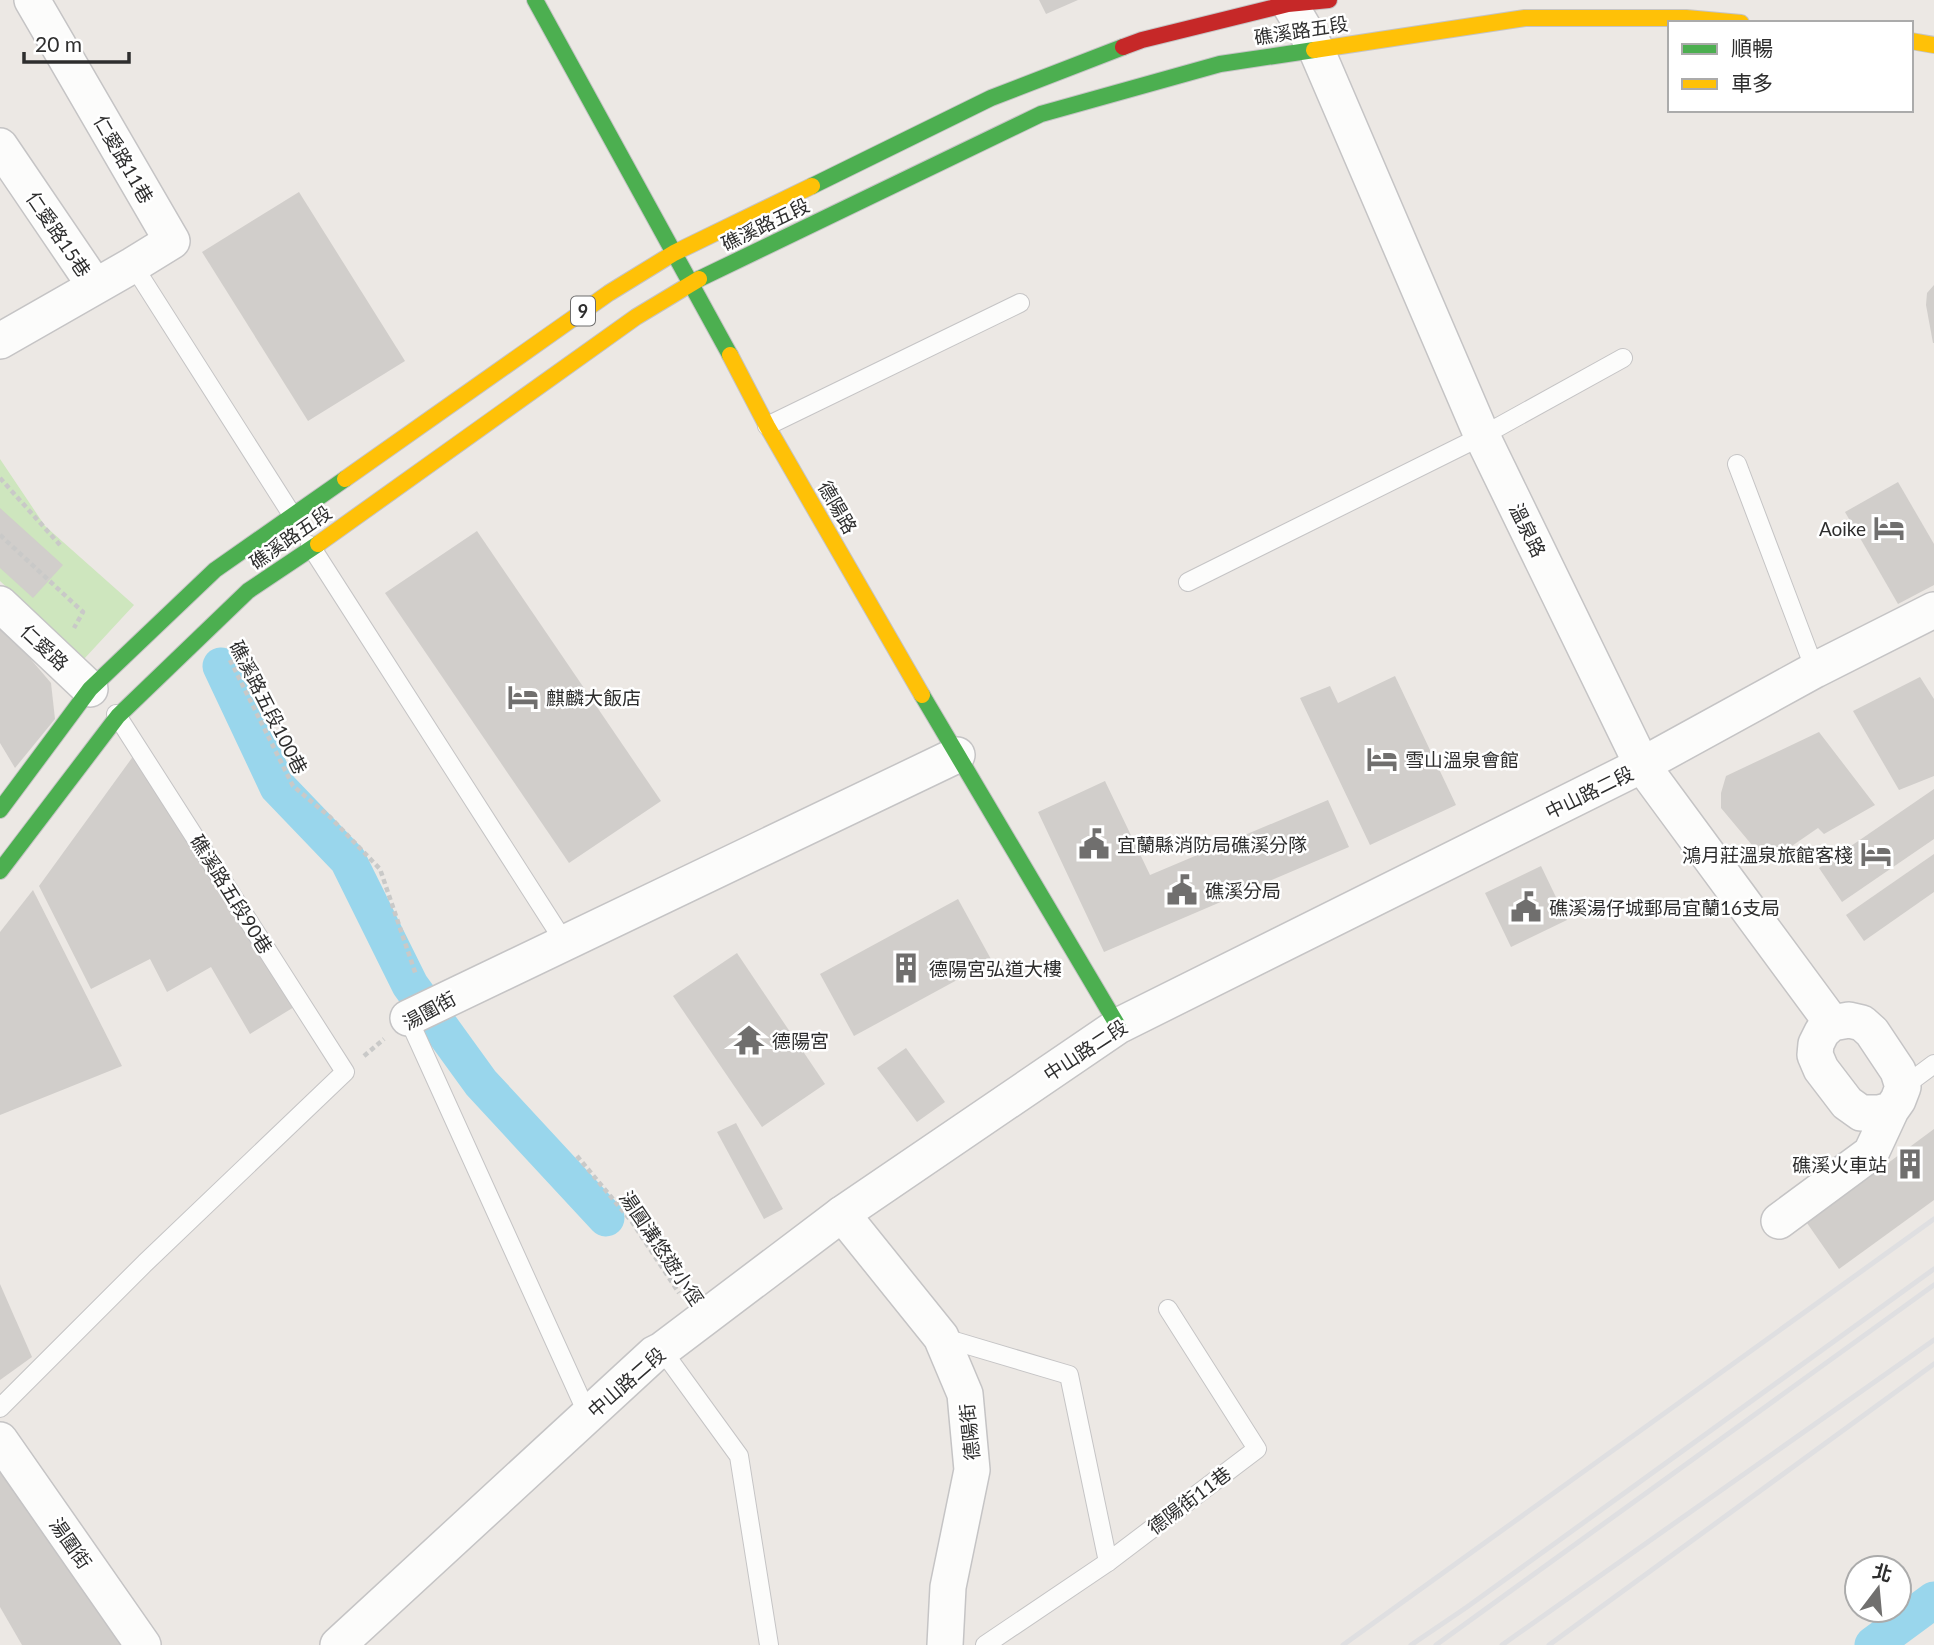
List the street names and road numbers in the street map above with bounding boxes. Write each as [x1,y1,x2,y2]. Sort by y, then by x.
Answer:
street label: 礁溪路五段 [1252,11,1350,49]
street label: 仁愛路11巷 [90,111,158,207]
street label: 仁愛路15巷 [22,187,96,281]
street label: 礁溪路五段 [717,193,813,255]
road number: 9 [571,296,595,326]
street label: 德陽路 [814,477,862,537]
street label: 溫泉路 [1505,499,1551,561]
street label: 礁溪路五段 [244,500,336,574]
street label: 仁愛路 [16,619,74,675]
street label: 礁溪路五段100巷 [225,636,313,778]
street label: 中山路二段 [1541,761,1637,823]
street label: 礁溪路五段90巷 [186,830,278,958]
street label: 湯圍街 [398,986,460,1034]
street label: 中山路二段 [1039,1014,1131,1086]
street label: 湯圓溝悠遊小徑 [615,1186,709,1310]
street label: 中山路二段 [583,1342,669,1422]
street label: 德陽街 [955,1402,983,1462]
street label: 德陽街11巷 [1143,1461,1235,1539]
street label: 湯圍街 [45,1513,97,1573]

